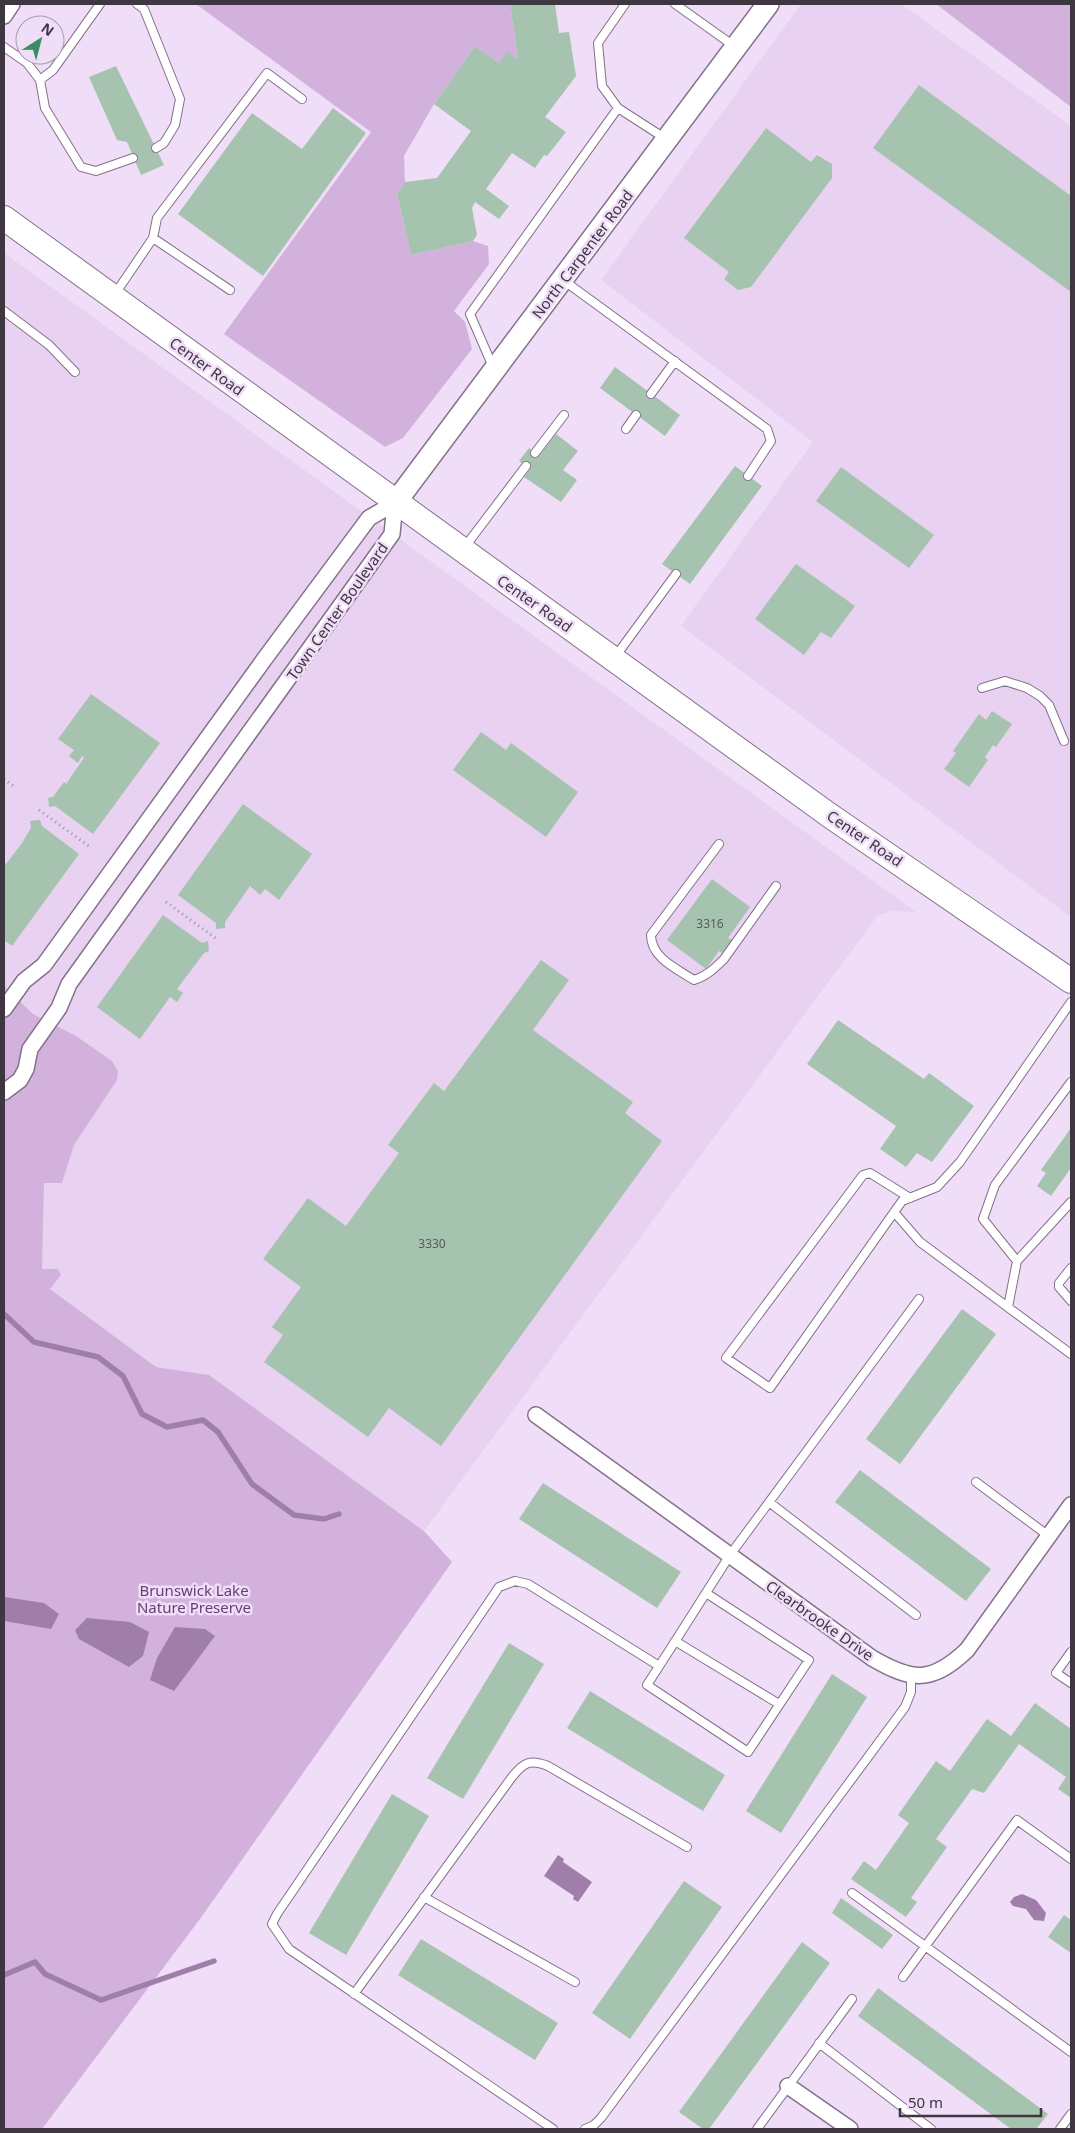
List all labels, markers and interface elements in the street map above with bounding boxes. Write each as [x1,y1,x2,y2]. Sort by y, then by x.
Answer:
north arrow [15,15,65,65]
text: N [38,18,58,40]
street label: North Carpenter Road [527,186,637,322]
street label: Center Road [166,332,248,400]
street label: Town Center Boulevard [282,538,392,684]
street label: Center Road [494,570,576,636]
street label: Center Road [823,805,907,871]
house number: 3316 [696,915,724,932]
house number: 3330 [418,1235,446,1252]
street label: Clearbrooke Drive [762,1575,878,1665]
park label: Brunswick Lake Nature Preserve [137,1580,251,1617]
scale bar [900,2086,1041,2118]
text: 50 m [908,2092,943,2112]

